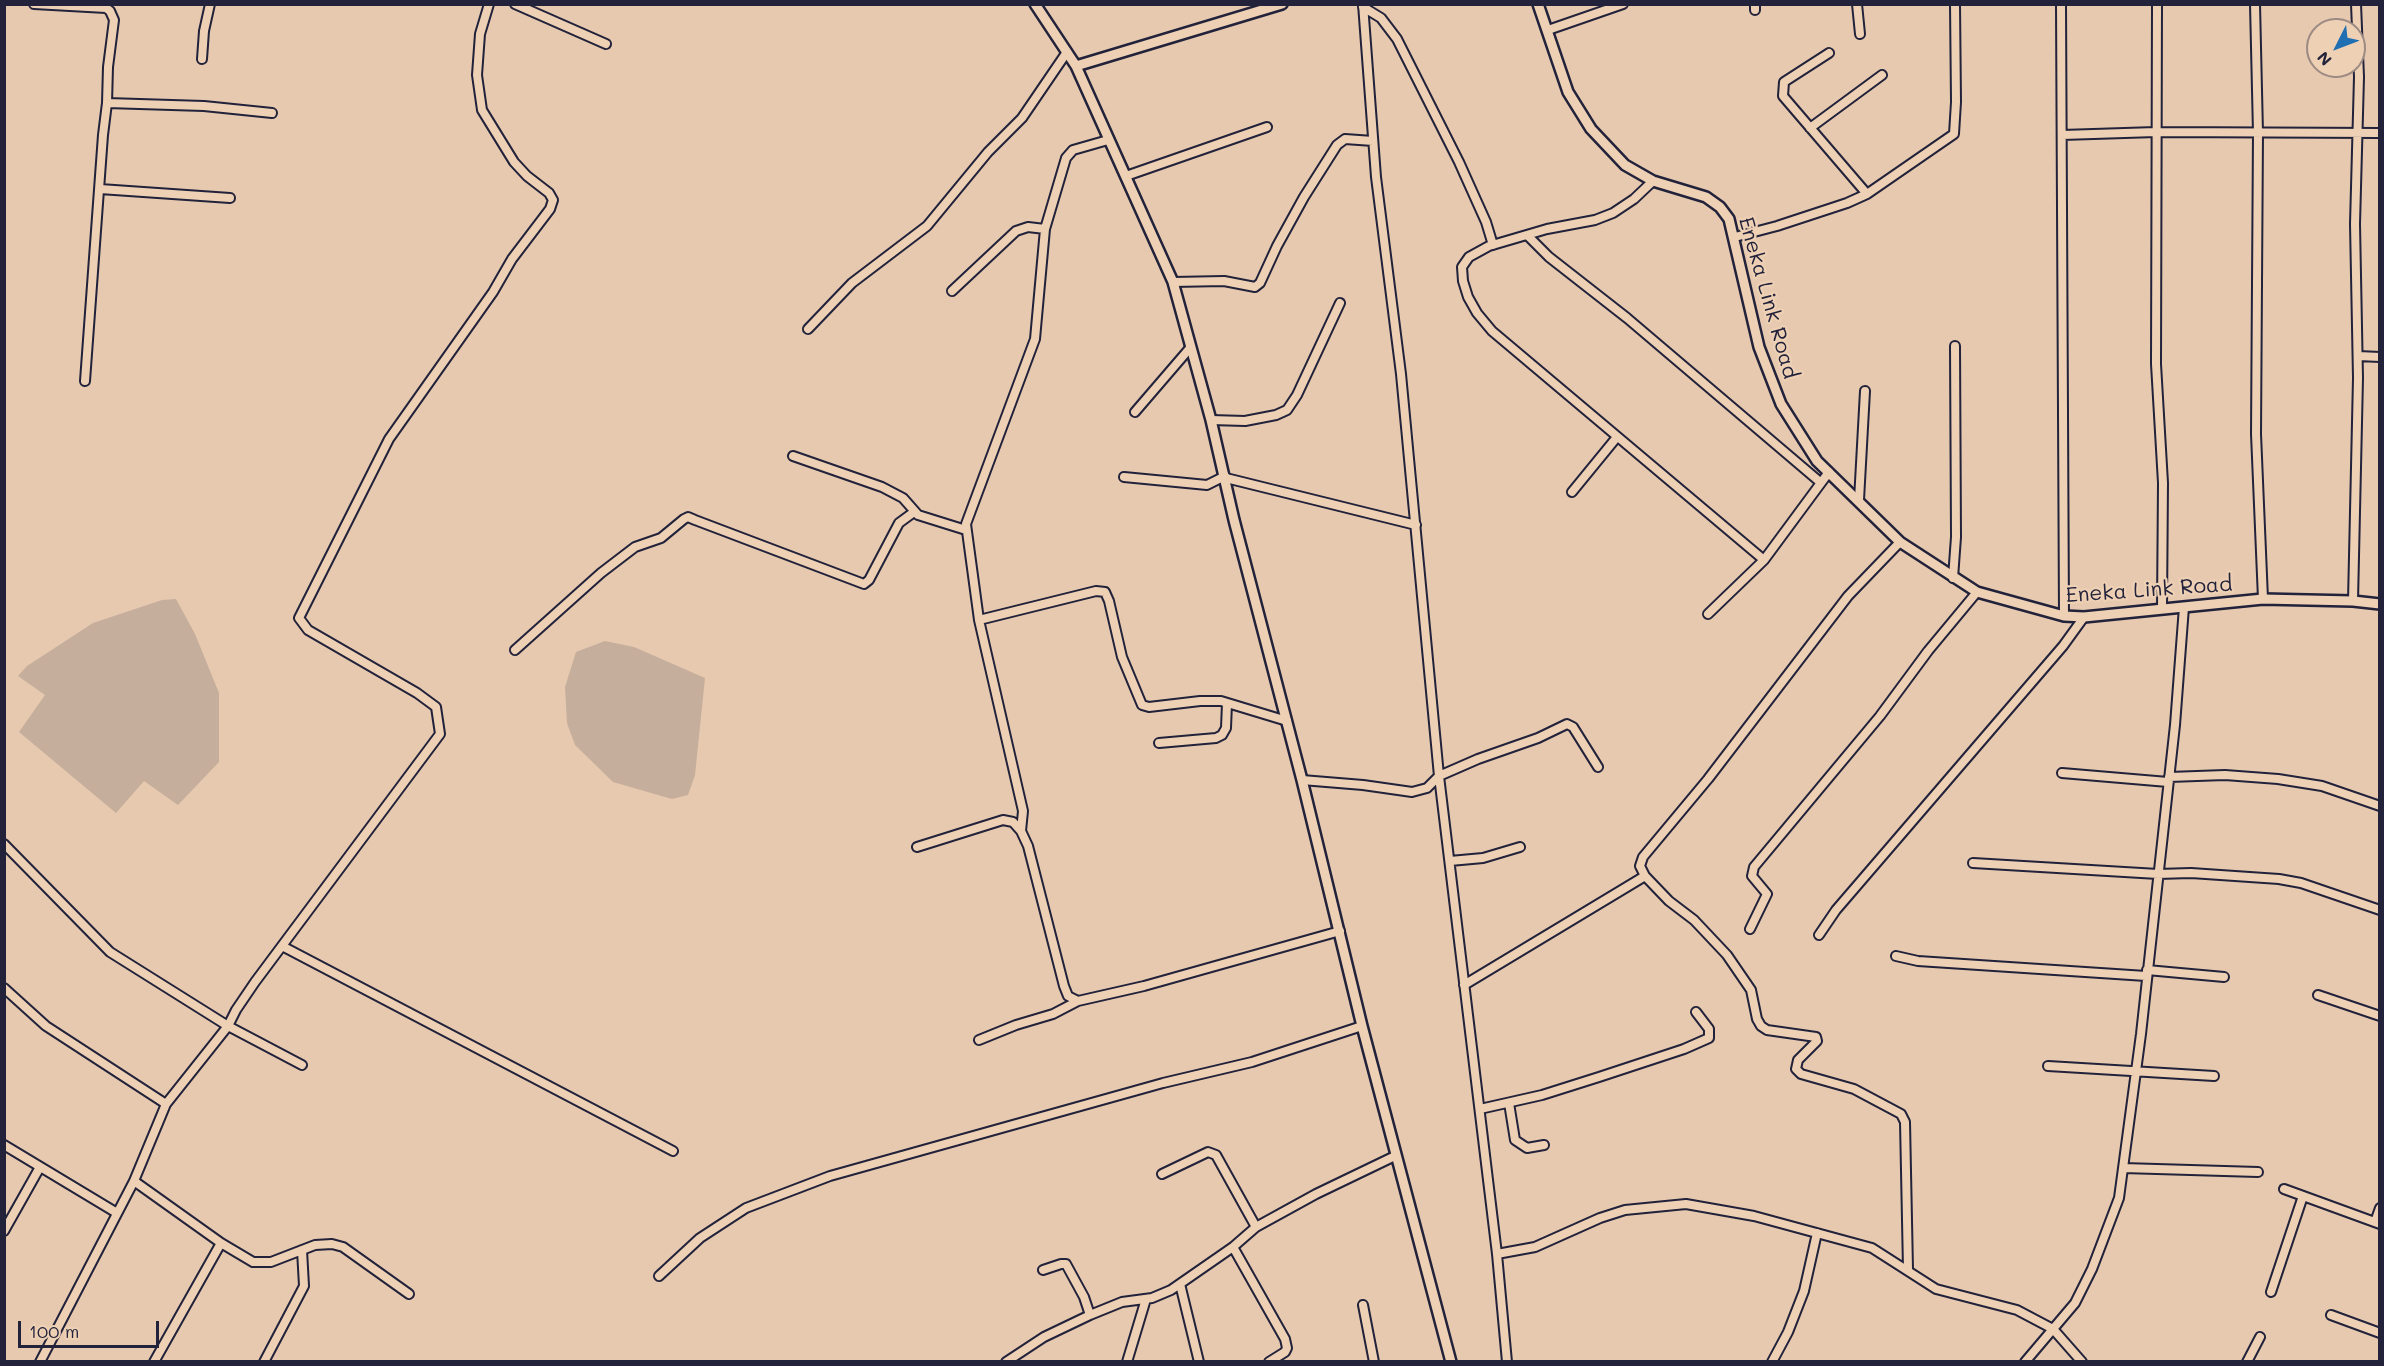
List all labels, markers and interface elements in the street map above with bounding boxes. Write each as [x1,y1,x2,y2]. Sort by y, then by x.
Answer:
north arrow [2306,18,2366,78]
text: N [2312,47,2336,71]
street label: Eneka Link Road [1733,214,1803,382]
street label: Eneka Link Road [2065,572,2233,608]
scale bar [21,1309,162,1347]
text: 100 m [29,1319,79,1343]

